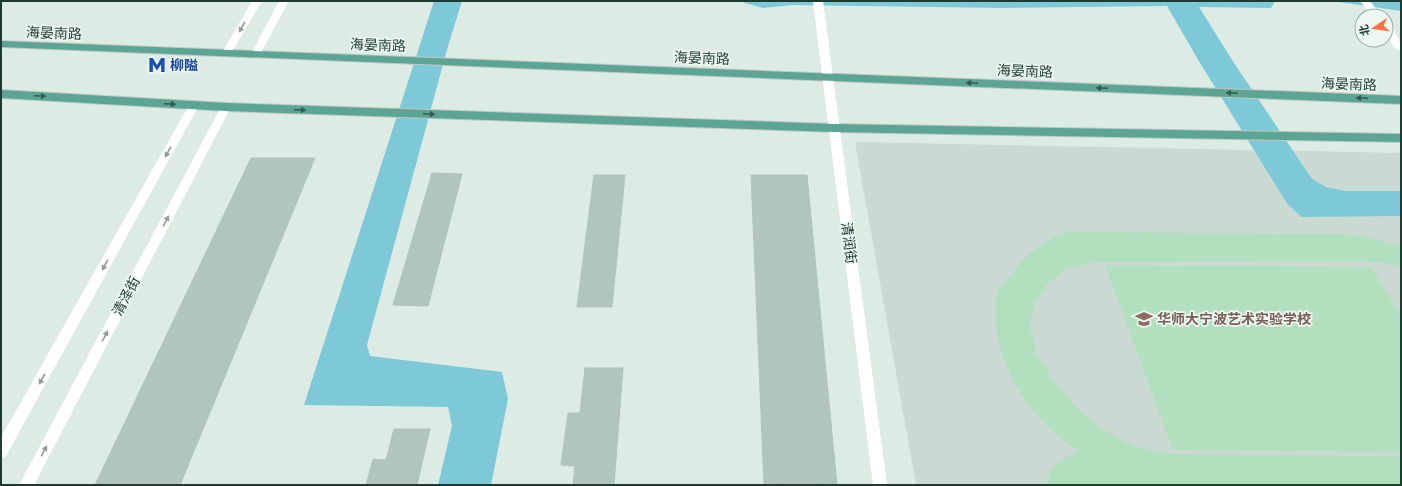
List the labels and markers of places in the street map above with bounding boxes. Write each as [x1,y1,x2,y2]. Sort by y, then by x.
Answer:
metro station icon: 柳隘 [147,55,167,75]
place label: 柳隘 [170,57,198,74]
school or university icon: 华师大宁波艺术实验学校 [1134,309,1154,329]
place label: 华师大宁波艺术实验学校 [1157,311,1311,328]

